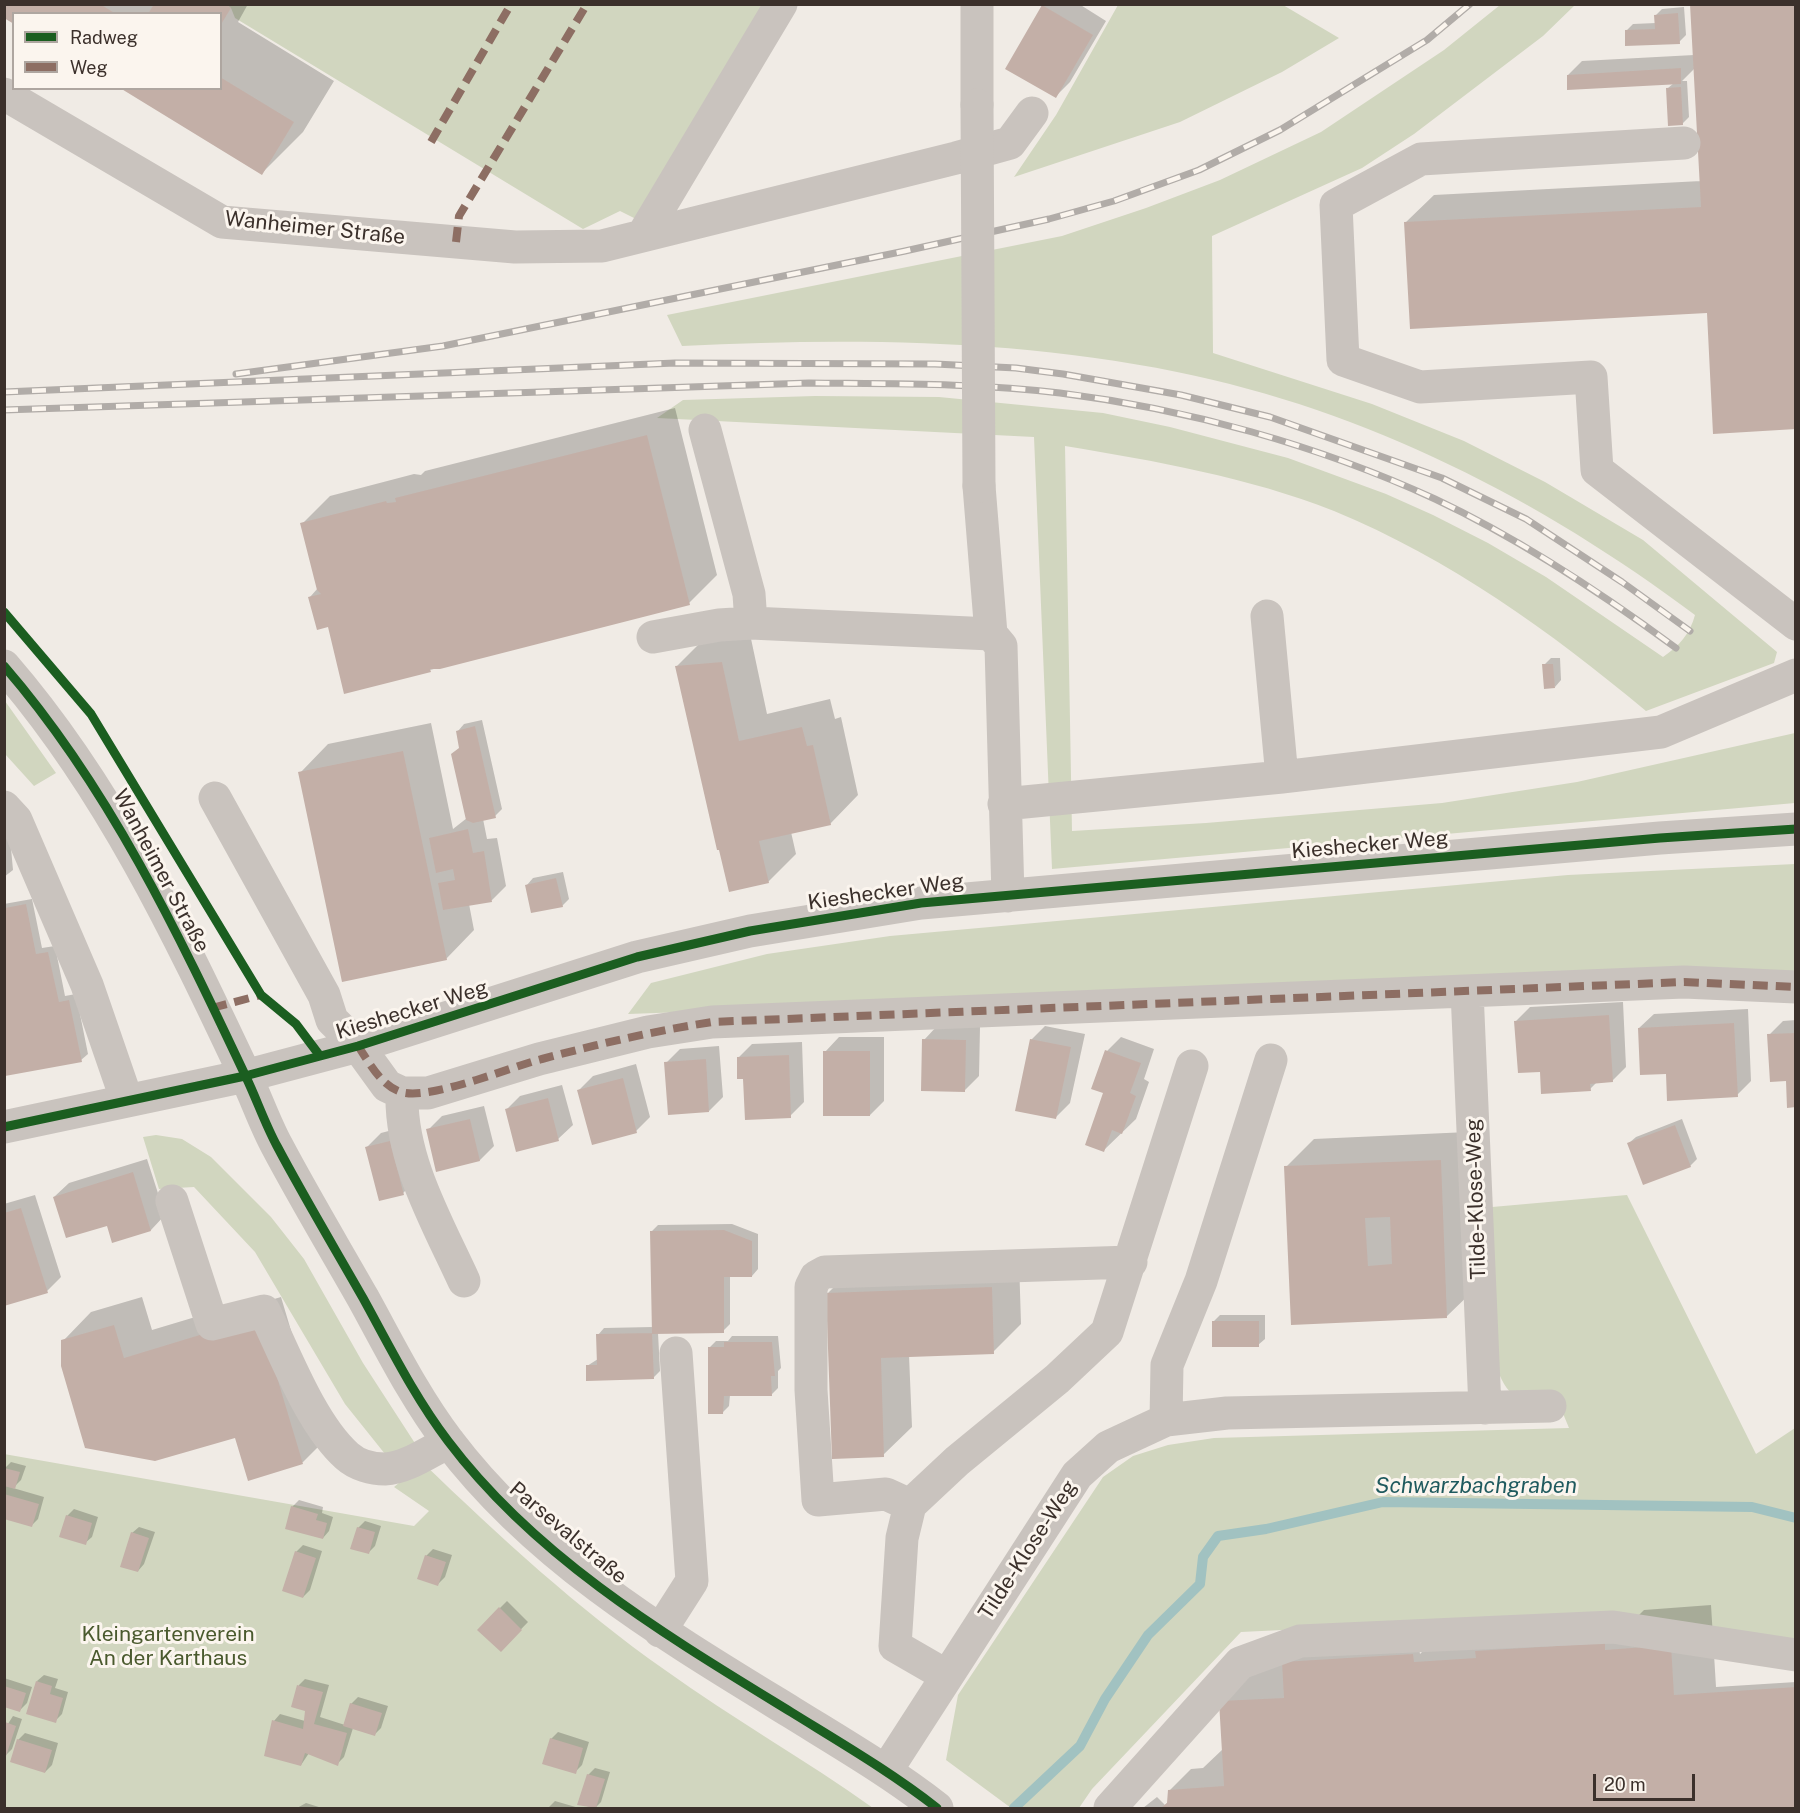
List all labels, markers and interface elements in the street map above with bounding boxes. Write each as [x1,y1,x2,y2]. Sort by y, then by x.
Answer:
legend [12,12,222,90]
text: Radweg [70,27,138,48]
text: Weg [70,57,108,78]
street label: Wanheimer Straße [224,206,406,250]
street label: Wanheimer Straße [107,785,215,957]
street label: Kieshecker Weg [1290,826,1450,864]
street label: Kieshecker Weg [806,869,966,915]
street label: Kieshecker Weg [333,975,491,1045]
street label: Tilde-Klose-Weg [1461,1118,1491,1280]
water label: Schwarzbachgraben [1375,1473,1577,1499]
street label: Tilde-Klose-Weg [974,1476,1082,1624]
street label: Parsevalstraße [504,1477,632,1589]
park label: Kleingartenverein An der Karthaus [82,1622,254,1672]
scale bar [1596,1762,1698,1800]
text: 20 m [1604,1774,1646,1795]

